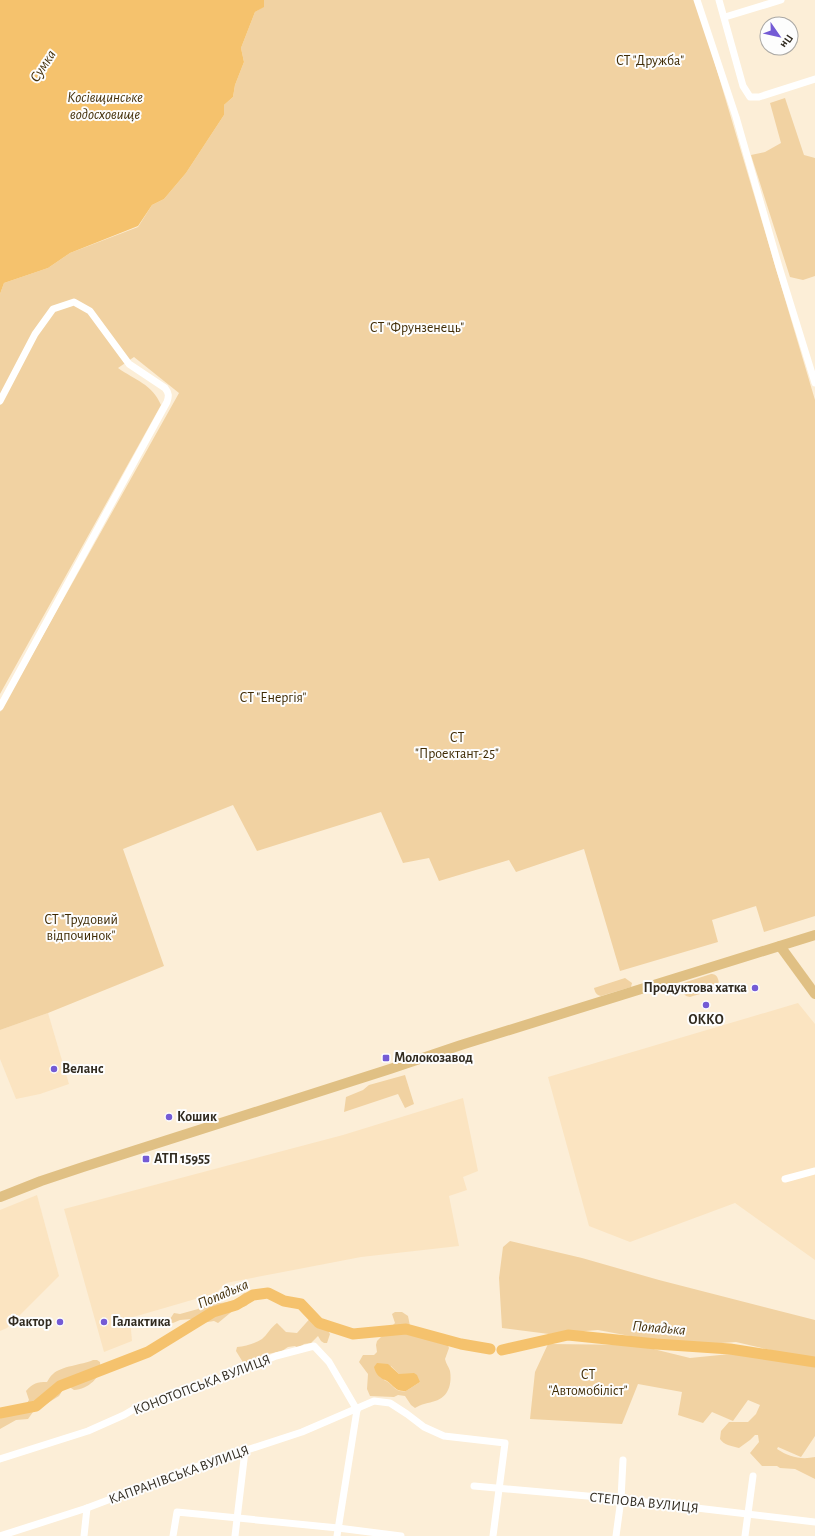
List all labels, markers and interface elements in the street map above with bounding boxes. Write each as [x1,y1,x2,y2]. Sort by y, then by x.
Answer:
north arrow [759,16,799,56]
text: Пн [779,33,795,50]
water label: Сумка [27,47,59,85]
park label: СТ "Дружба" [616,54,684,68]
water label: Косівщинське водосховище [67,90,143,122]
park label: СТ "Фрунзенець" [370,321,464,335]
park label: СТ "Енергія" [240,691,307,705]
park label: СТ "Проектант-25" [415,731,499,761]
park label: СТ "Трудовий відпочинок" [44,913,118,943]
place label: Продуктова хатка [643,981,747,995]
marker: Продуктова хатка [750,983,760,993]
marker: ОККО [701,1000,711,1010]
place label: ОККО [688,1013,724,1027]
place label: Молокозавод [394,1051,473,1065]
marker: Молокозавод [381,1053,391,1063]
place label: Веланс [62,1062,104,1076]
marker: Веланс [49,1064,59,1074]
place label: Кошик [177,1110,217,1124]
marker: Кошик [164,1112,174,1122]
place label: АТП 15955 [154,1152,210,1166]
marker: АТП 15955 [141,1154,151,1164]
water label: Попадька [195,1277,251,1311]
place label: Фактор [8,1315,52,1329]
place label: Галактика [112,1315,171,1329]
marker: Фактор [55,1317,65,1327]
marker: Галактика [99,1317,109,1327]
water label: Попадька [632,1318,686,1338]
street label: КОНОТОПСЬКА ВУЛИЦЯ [131,1352,273,1418]
park label: СТ "Автомобіліст" [548,1368,628,1398]
street label: КАПРАНІВСЬКА ВУЛИЦЯ [107,1443,251,1507]
street label: СТЕПОВА ВУЛИЦЯ [589,1490,699,1516]

